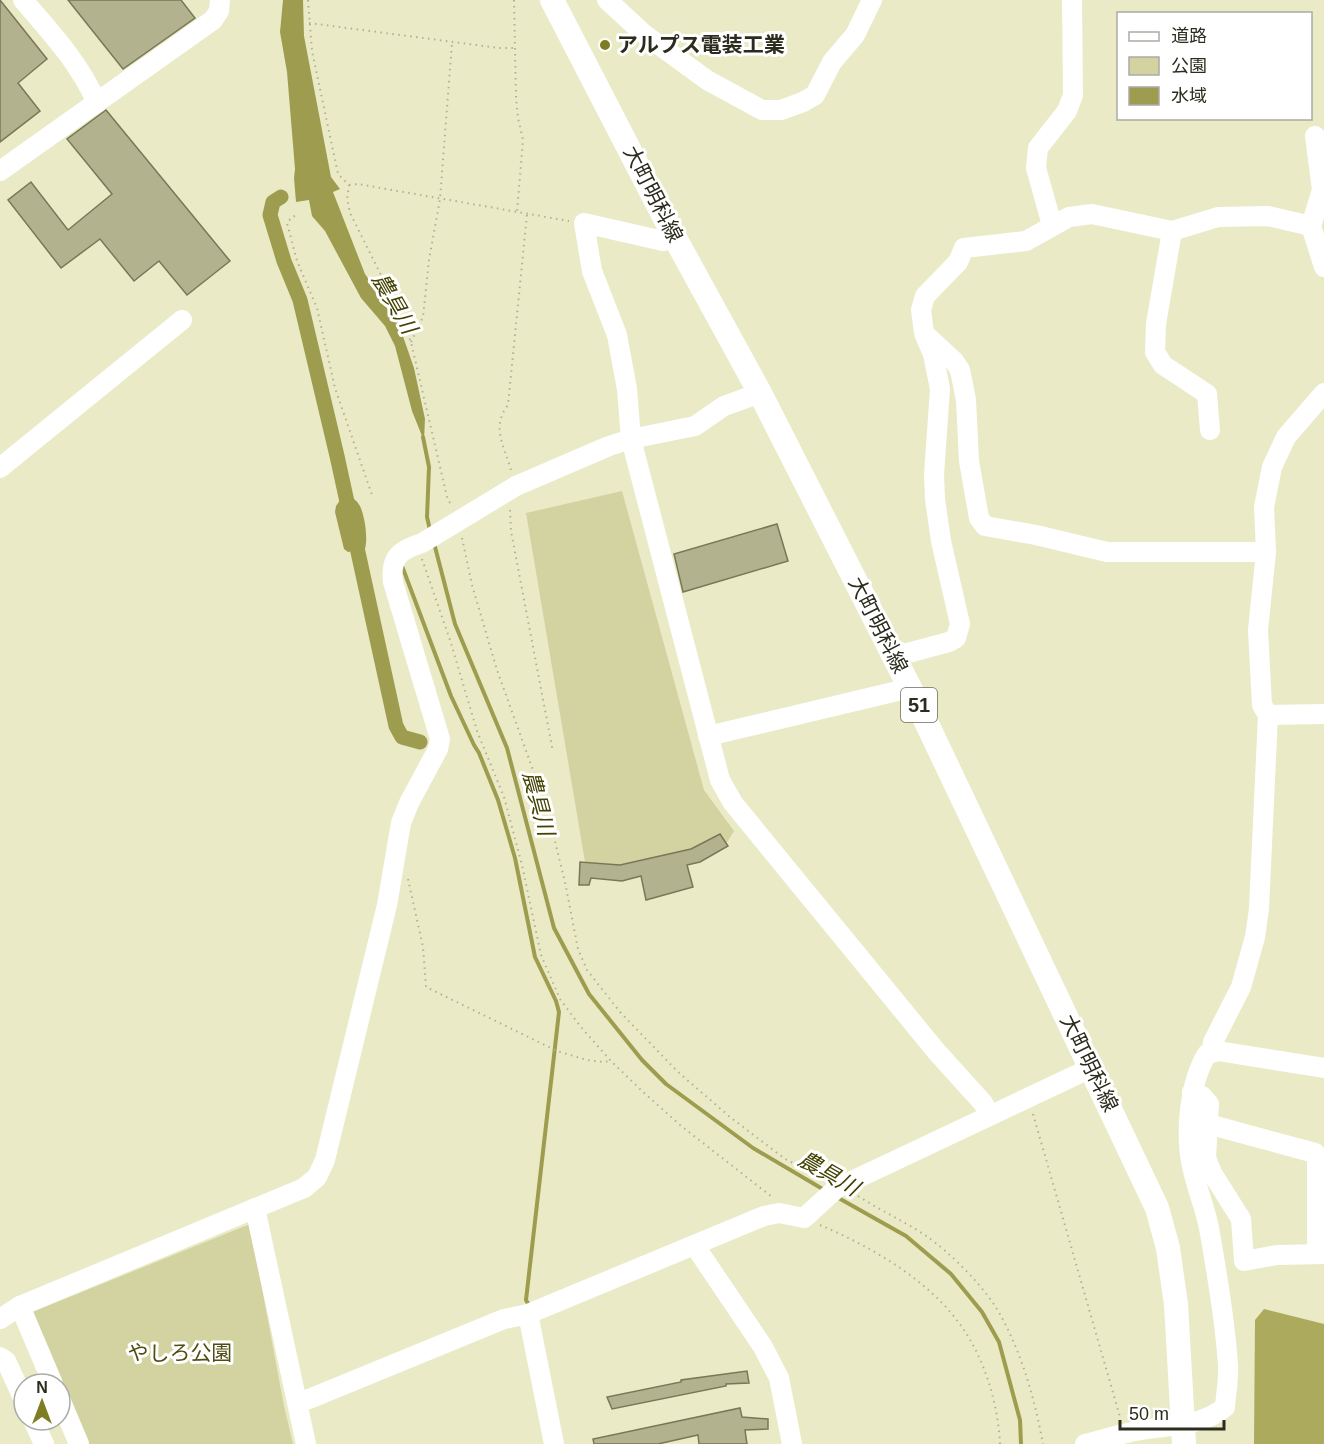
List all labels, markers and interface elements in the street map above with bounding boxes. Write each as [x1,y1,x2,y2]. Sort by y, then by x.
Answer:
legend [1117,12,1312,120]
text: 道路 [1171,26,1207,46]
place label: アルプス電装工業 [617,33,785,56]
marker: アルプス電装工業 [598,38,612,52]
text: 公園 [1171,56,1207,76]
text: 水域 [1171,86,1207,106]
street label: 大町明科線 [619,142,688,246]
water label: 農具川 [367,268,423,340]
street label: 大町明科線 [844,573,913,677]
road number: 51 [901,688,937,722]
water label: 農具川 [518,768,560,840]
street label: 大町明科線 [1056,1011,1123,1115]
water label: 農具川 [794,1146,865,1202]
park label: やしろ公園 [128,1341,233,1364]
north arrow [12,1372,72,1432]
text: N [36,1379,48,1396]
scale bar [1120,1393,1224,1431]
text: 50 m [1129,1404,1169,1424]

